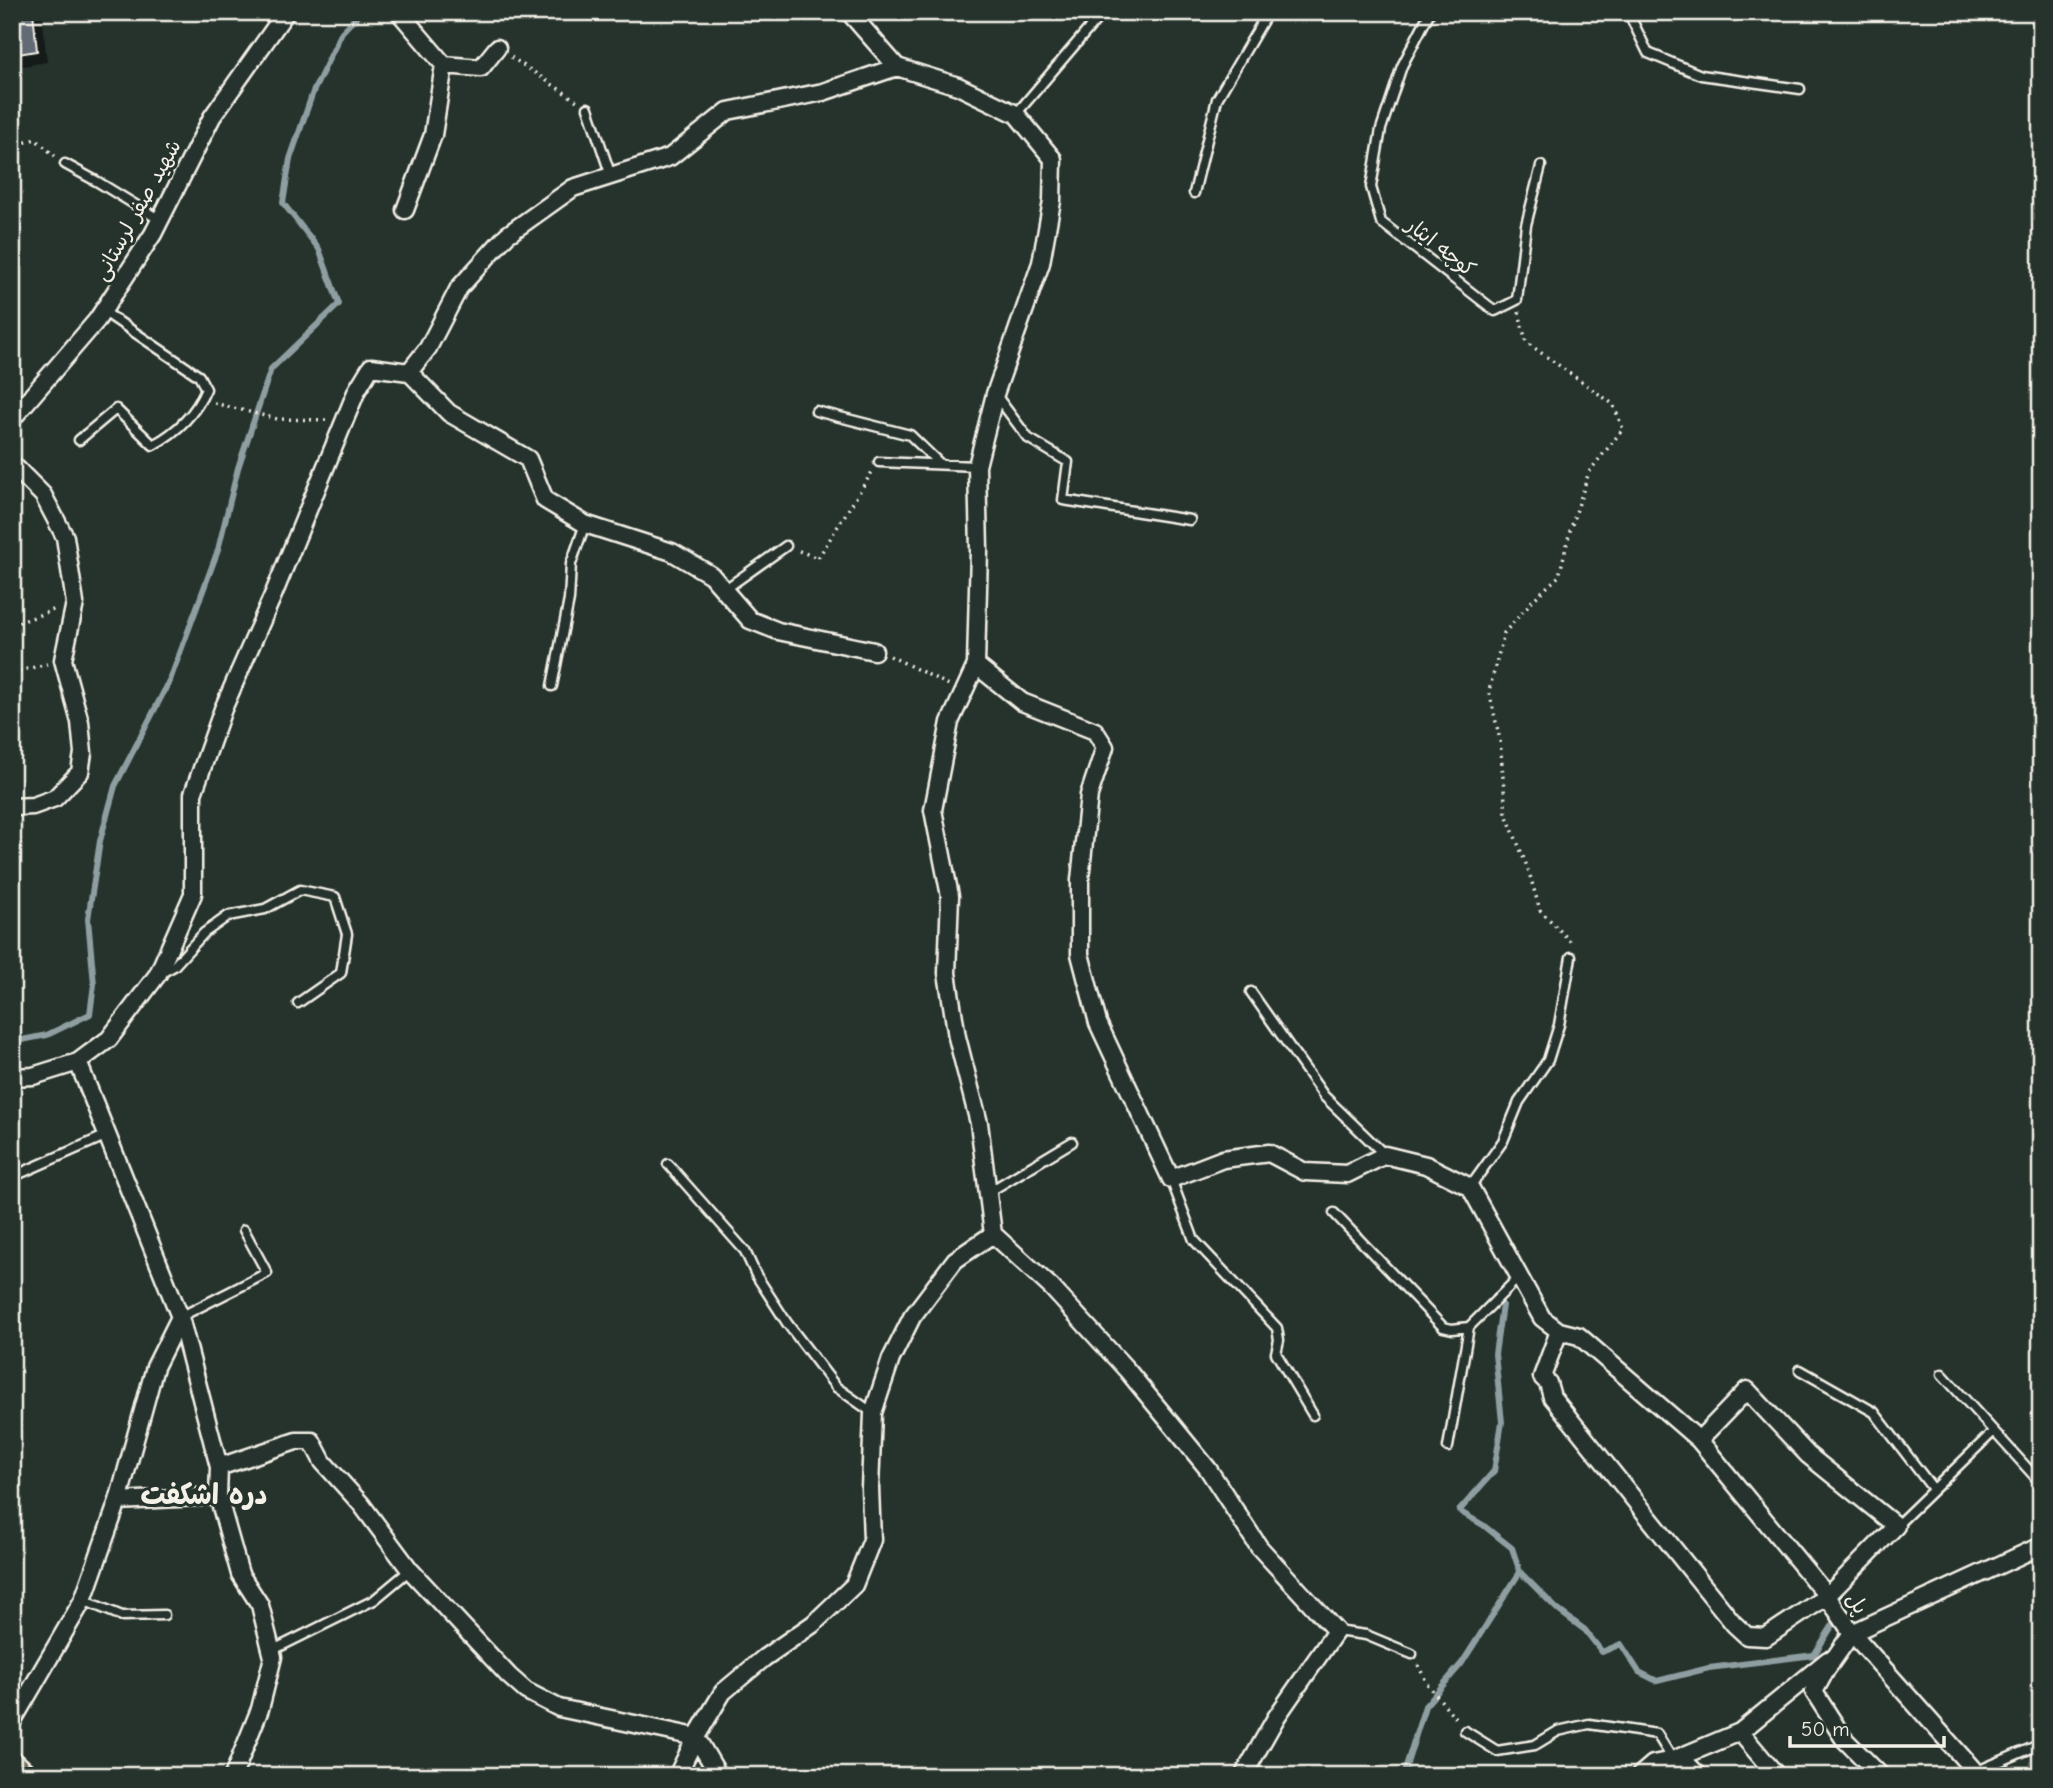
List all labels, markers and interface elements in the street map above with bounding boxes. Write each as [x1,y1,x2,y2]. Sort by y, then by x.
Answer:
street label: شهید صفر لرستانی [88,135,187,286]
street label: کوچه ایثار [1399,211,1480,282]
district label: دره اشکفت [141,1479,267,1511]
street label: پل [1840,1587,1873,1619]
scale bar [1790,1704,1944,1748]
text: 50 m [1801,1717,1850,1741]

